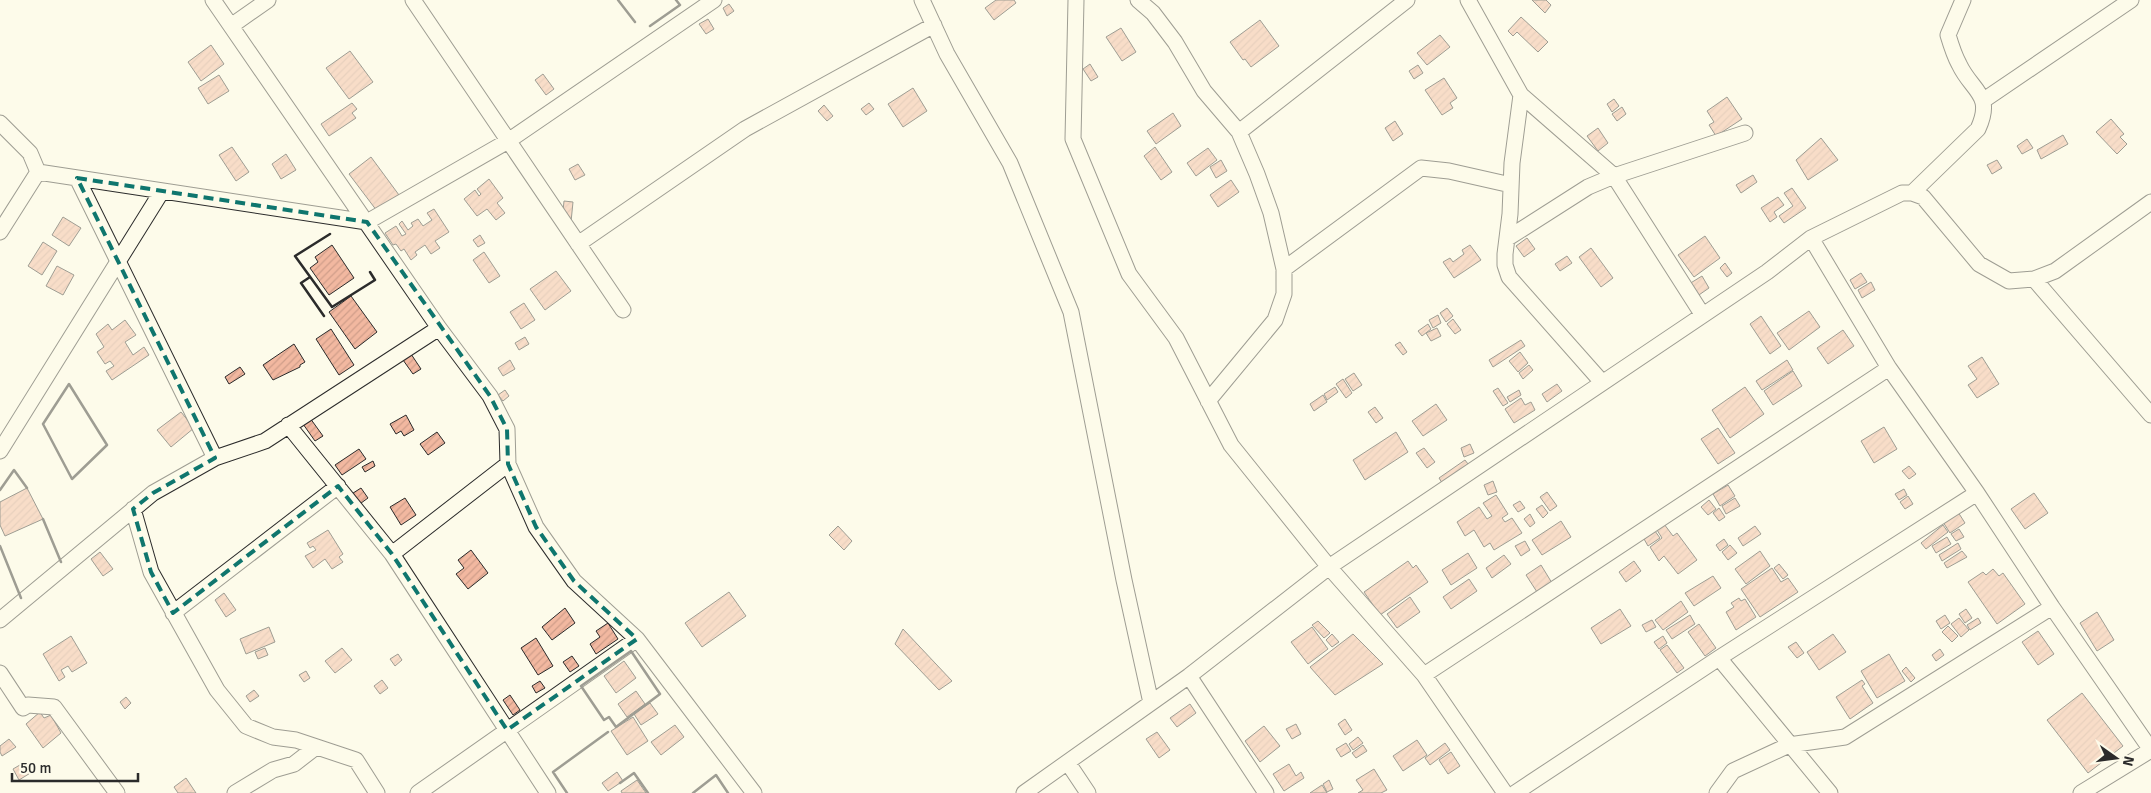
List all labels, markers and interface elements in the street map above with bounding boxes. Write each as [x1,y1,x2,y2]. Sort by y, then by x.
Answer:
north arrow [2091,733,2141,783]
scale bar [12,750,139,782]
text: N [2119,754,2138,768]
text: 50 m [20,759,51,777]

